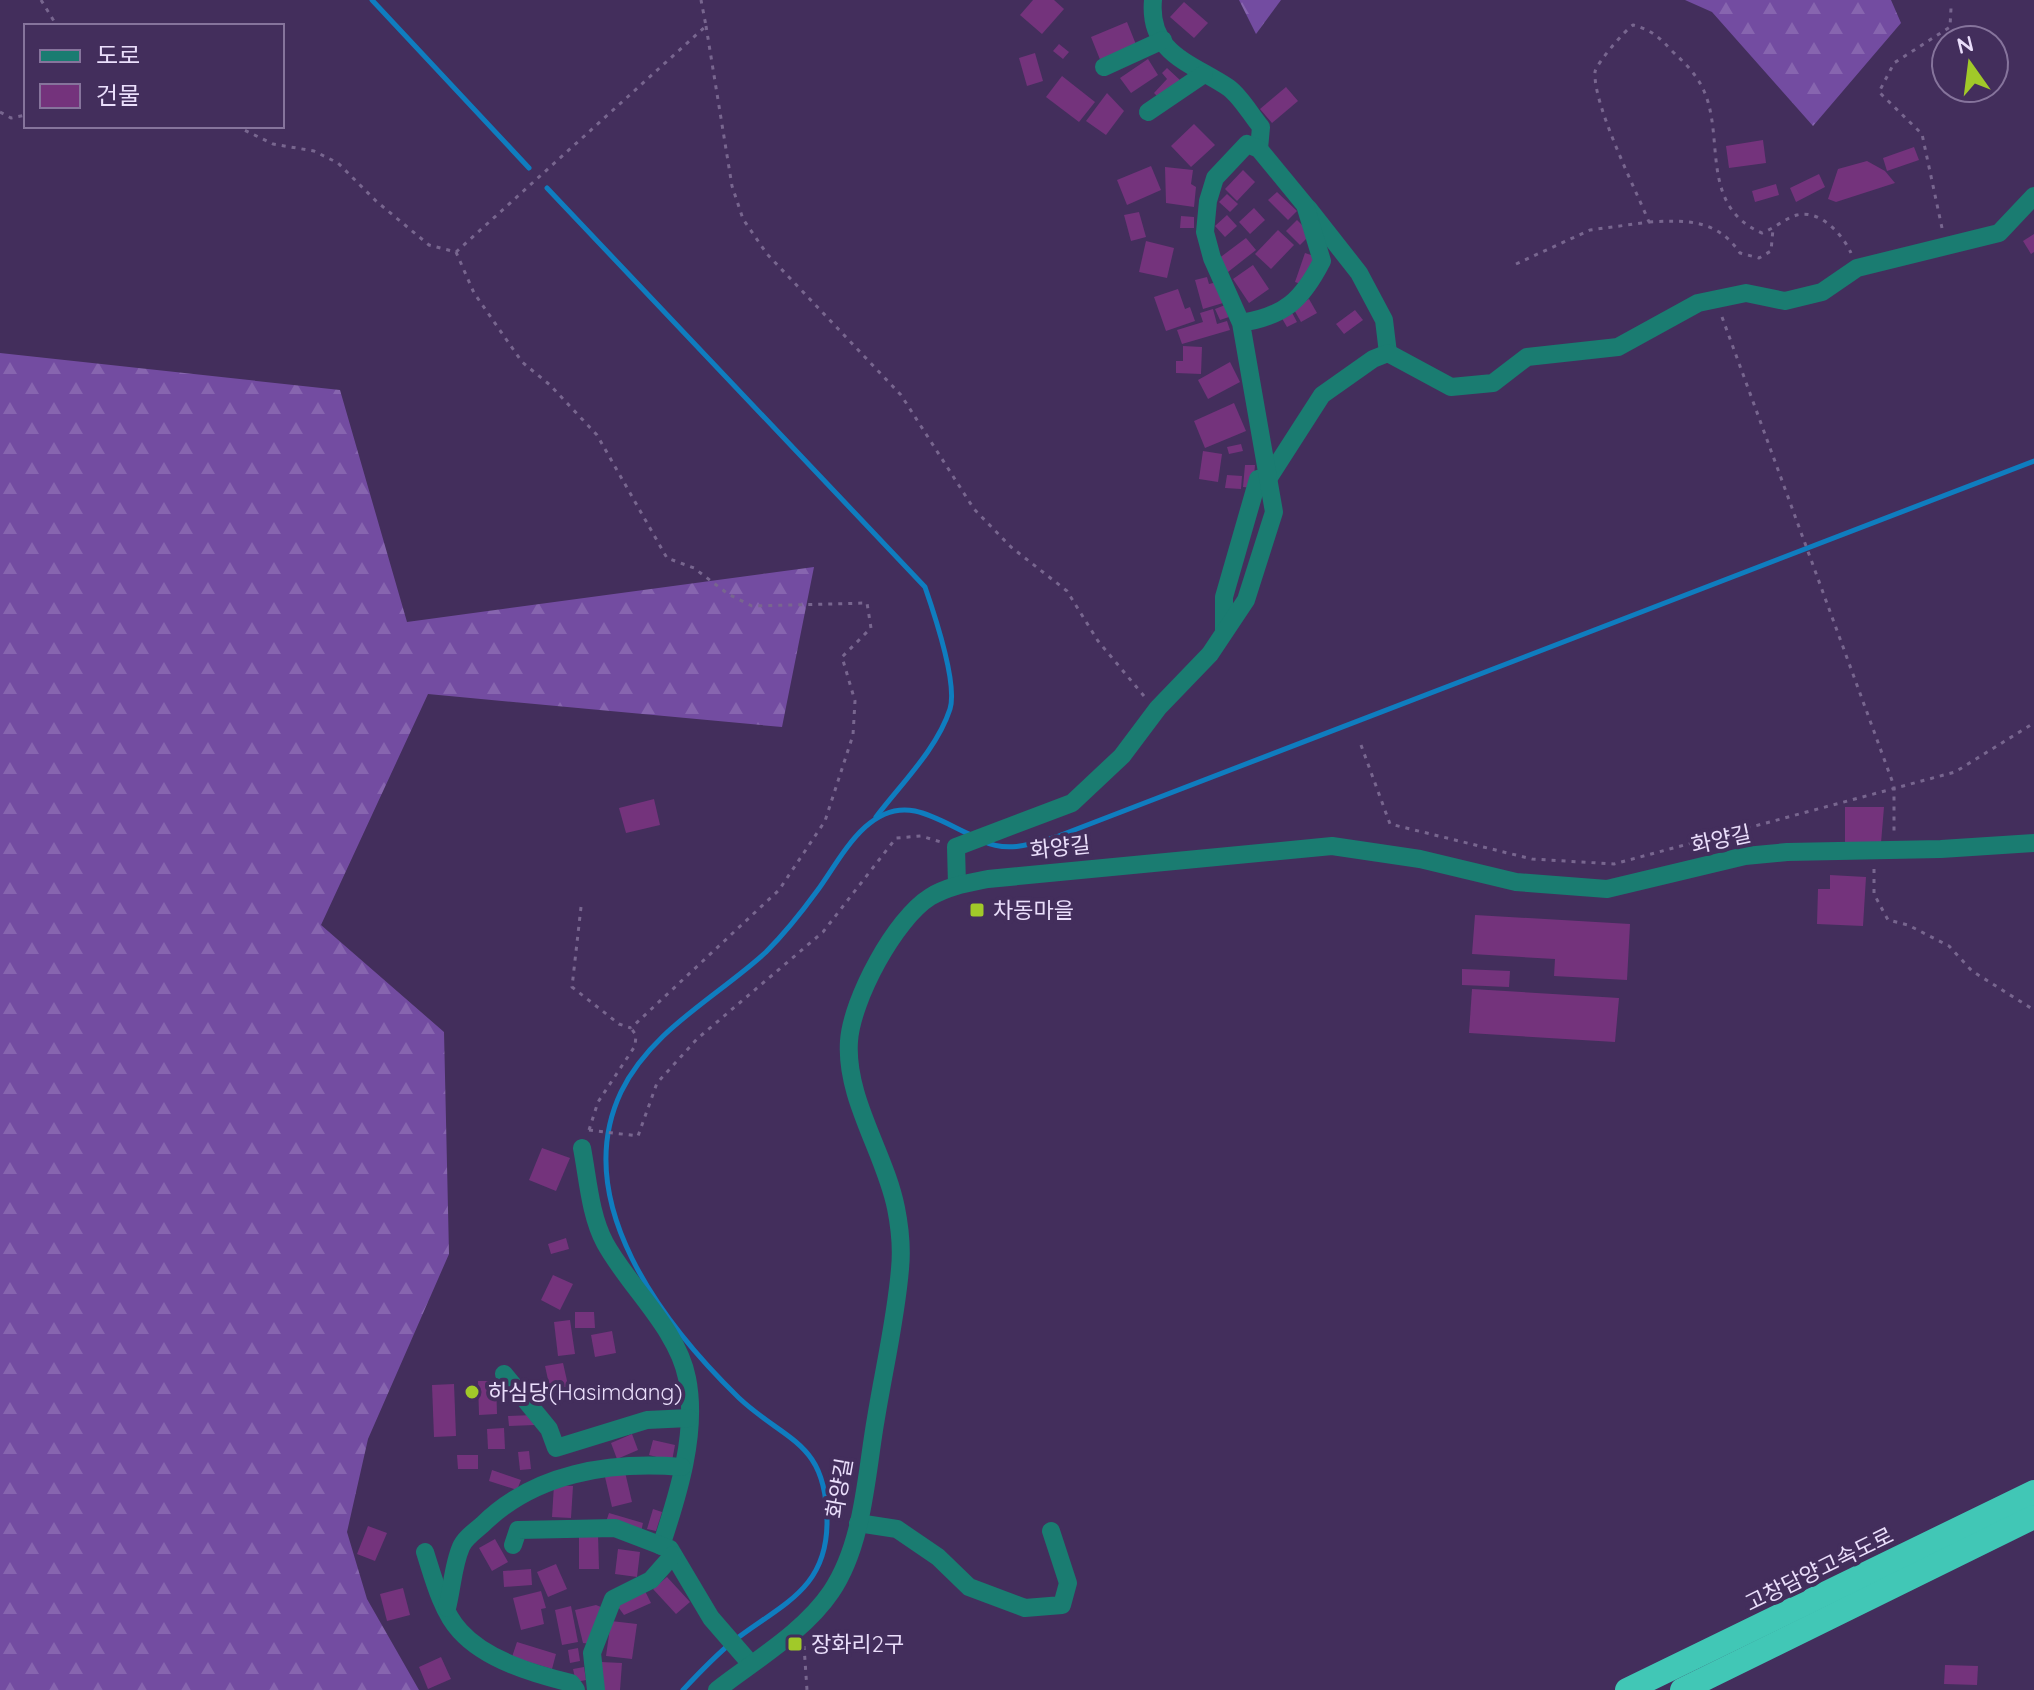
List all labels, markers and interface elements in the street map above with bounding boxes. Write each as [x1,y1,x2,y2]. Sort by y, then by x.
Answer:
legend [24,24,284,128]
north arrow [1930,24,2010,104]
text: N [1954,29,1976,60]
text: 도로 [96,40,140,70]
text: 건물 [96,80,140,110]
street label: 화양길 [1688,819,1754,859]
street label: 화양길 [1028,830,1092,864]
place label: 차동마을 [993,896,1074,924]
marker: 차동마을 [968,901,986,919]
place label: 하심당(Hasimdang) [488,1378,683,1406]
marker: 하심당(Hasimdang) [463,1383,481,1401]
street label: 화양길 [820,1456,858,1520]
street label: 고창담양고속도로 [1740,1521,1898,1617]
place label: 장화리2구 [811,1630,904,1658]
marker: 장화리2구 [786,1635,804,1653]

